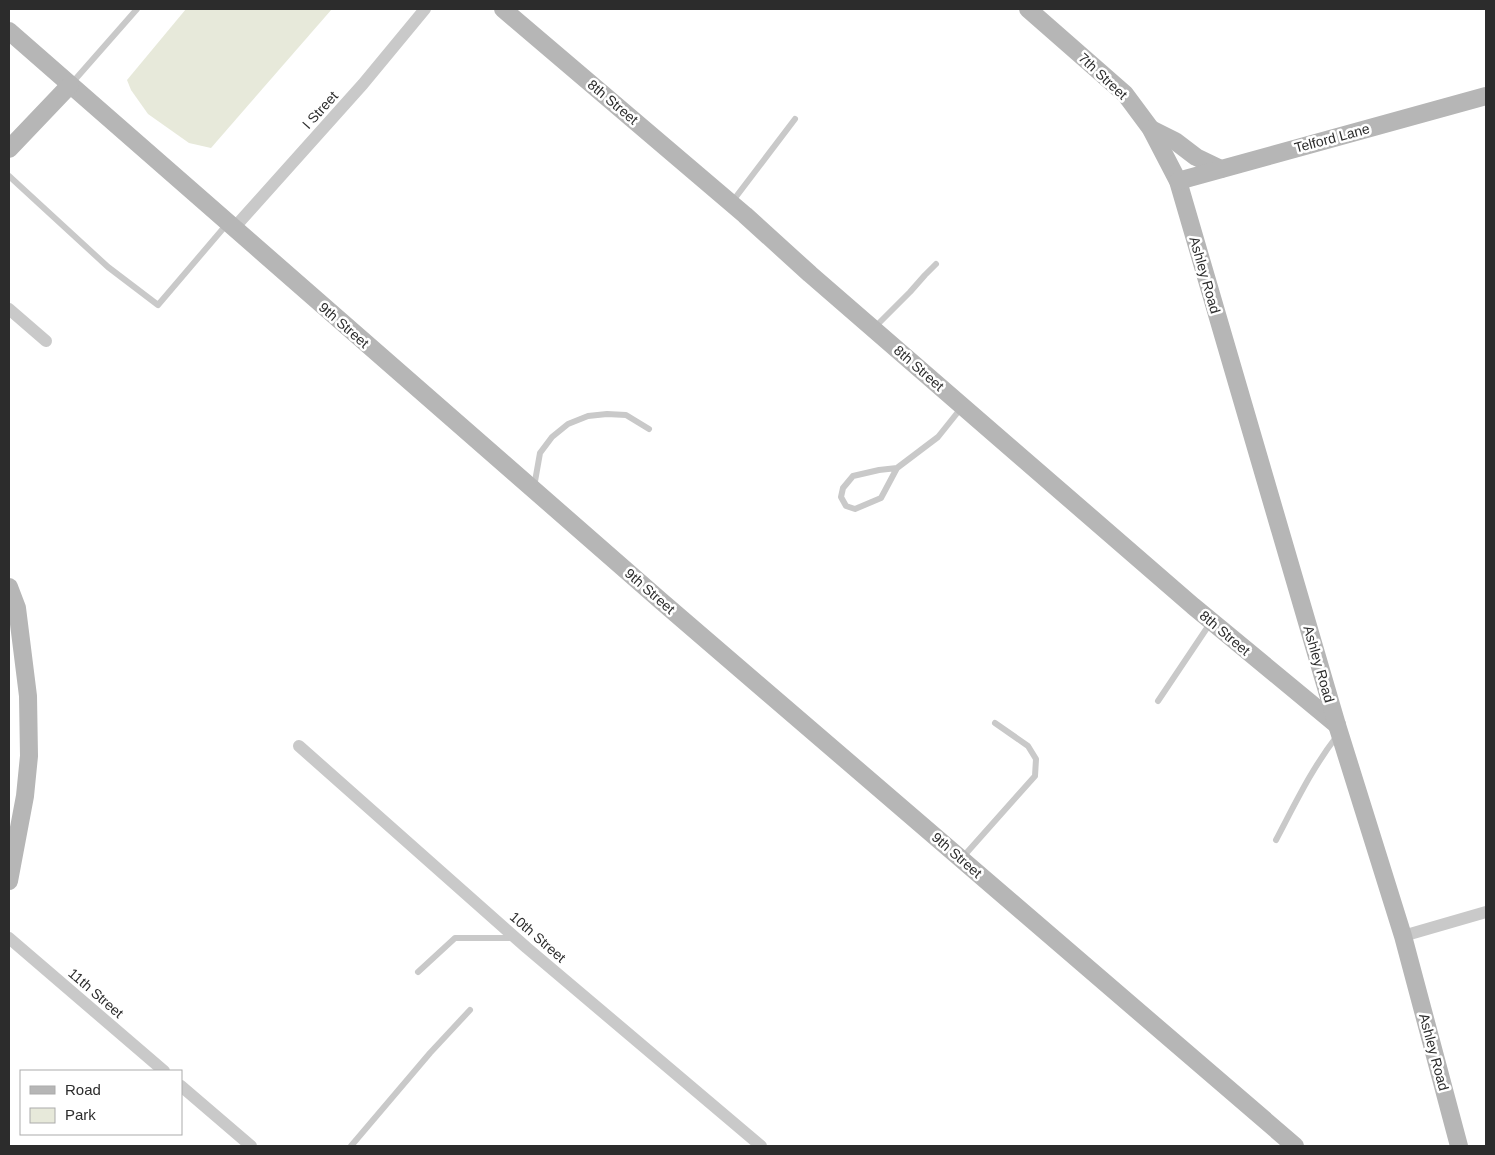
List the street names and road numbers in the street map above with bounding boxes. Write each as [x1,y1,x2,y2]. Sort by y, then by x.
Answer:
street label: 7th Street [1075,49,1131,103]
street label: 8th Street [585,76,641,128]
street label: I Street [299,88,341,132]
street label: Telford Lane [1293,120,1371,156]
street label: Ashley Road [1186,235,1224,315]
street label: 9th Street [316,299,372,351]
street label: 8th Street [891,342,947,394]
street label: 9th Street [622,565,678,617]
street label: 8th Street [1197,607,1253,659]
street label: Ashley Road [1300,624,1338,704]
street label: 9th Street [929,829,985,881]
street label: 10th Street [507,908,569,966]
street label: 11th Street [65,965,127,1021]
street label: Ashley Road [1416,1012,1452,1092]

